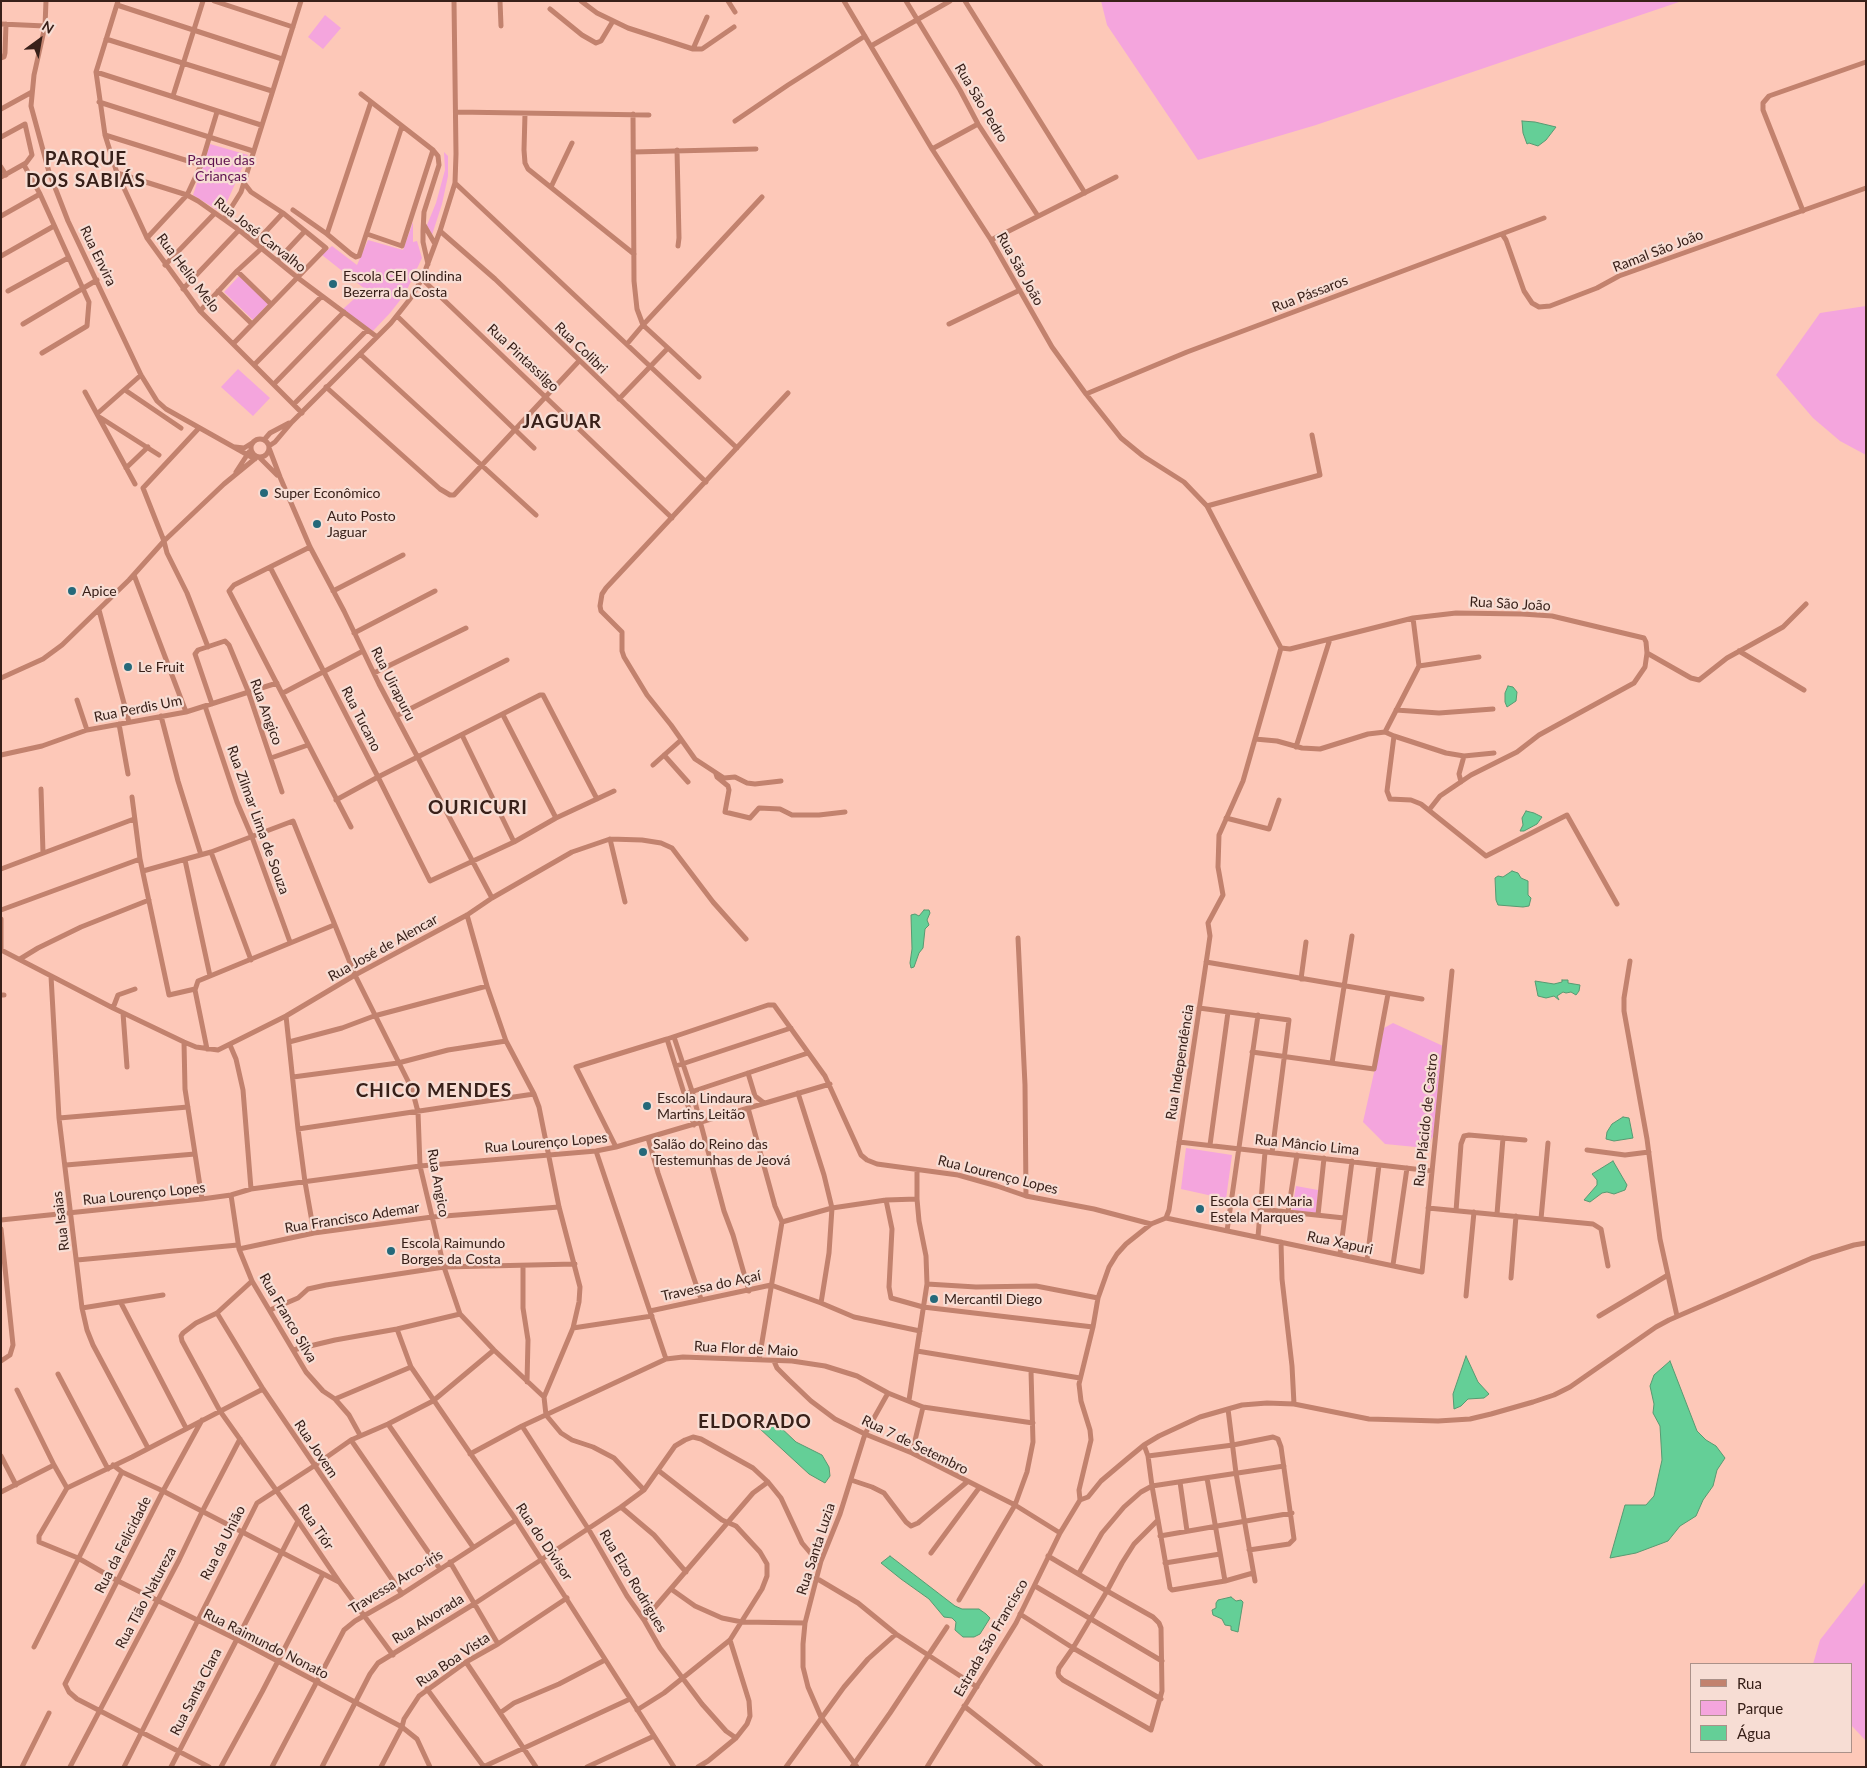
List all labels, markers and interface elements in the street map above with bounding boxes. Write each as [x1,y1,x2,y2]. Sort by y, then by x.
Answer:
north arrow [15,15,65,65]
text: N [39,17,57,37]
street label: Rua São Pedro [951,61,1011,145]
district label: PARQUE DOS SABIÁS [25,148,147,192]
park label: Parque das Crianças [187,152,255,184]
street label: Rua José Carvalho [211,194,309,276]
street label: Rua Envira [76,223,120,289]
street label: Ramal São João [1610,226,1706,276]
street label: Rua São João [993,229,1047,309]
street label: Rua Helio Melo [153,230,223,316]
place label: Escola CEI Olindina Bezerra da Costa [343,268,462,300]
street label: Rua Pássaros [1270,272,1350,316]
marker: Escola CEI Olindina Bezerra da Costa [327,278,339,290]
street label: Rua Colibri [551,319,611,377]
street label: Rua Pintassilgo [484,320,562,396]
district label: JAGUAR [521,411,603,433]
place label: Super Econômico [274,485,381,501]
marker: Super Econômico [258,487,270,499]
place label: Auto Posto Jaguar [327,508,396,540]
marker: Auto Posto Jaguar [311,518,323,530]
place label: Apice [82,583,117,599]
marker: Apice [66,585,78,597]
street label: Rua São João [1469,593,1551,615]
street label: Rua Uirapuru [367,644,419,724]
place label: Le Fruit [138,659,184,675]
marker: Le Fruit [122,661,134,673]
street label: Rua Angico [246,677,286,747]
street label: Rua Tucano [337,684,385,754]
street label: Rua Perdis Um [92,692,184,726]
street label: Rua Zilmar Lima de Souza [223,743,293,897]
district label: OURICURI [427,797,529,819]
street label: Rua José de Alencar [325,911,441,985]
street label: Rua Independência [1163,1003,1197,1121]
street label: Rua Plácido de Castro [1411,1053,1441,1187]
district label: CHICO MENDES [354,1080,514,1102]
place label: Escola Lindaura Martins Leitão [657,1090,752,1122]
marker: Escola Lindaura Martins Leitão [641,1100,653,1112]
street label: Rua Lourenço Lopes [484,1129,608,1157]
street label: Rua Mâncio Lima [1254,1131,1360,1159]
place label: Salão do Reino das Testemunhas de Jeová [653,1136,791,1168]
marker: Salão do Reino das Testemunhas de Jeová [637,1146,649,1158]
street label: Rua Angico [424,1147,452,1219]
street label: Rua Lourenço Lopes [936,1152,1060,1198]
street label: Rua Lourenço Lopes [82,1179,206,1209]
street label: Rua Isaias [49,1190,73,1252]
place label: Escola CEI Maria Estela Marques [1210,1193,1312,1226]
street label: Rua Francisco Ademar [283,1199,421,1237]
marker: Escola CEI Maria Estela Marques [1194,1203,1206,1215]
street label: Rua Xapuri [1306,1228,1374,1258]
place label: Escola Raimundo Borges da Costa [401,1235,505,1268]
marker: Escola Raimundo Borges da Costa [385,1245,397,1257]
street label: Travessa do Açaí [660,1267,762,1305]
street label: Rua Franco Silva [256,1270,320,1366]
place label: Mercantil Diego [944,1291,1042,1307]
marker: Mercantil Diego [928,1293,940,1305]
street label: Rua Flor de Maio [693,1338,799,1360]
district label: ELDORADO [697,1411,813,1433]
street label: Rua 7 de Setembro [859,1412,971,1478]
street label: Rua Jovem [291,1417,341,1481]
street label: Rua da Felicidade [91,1494,155,1596]
street label: Rua do Divisor [512,1500,576,1584]
street label: Rua Tiór [295,1501,337,1553]
street label: Rua Santa Luzia [793,1501,839,1597]
street label: Rua da União [197,1503,249,1583]
street label: Rua Elzo Rodrigues [596,1527,670,1635]
street label: Rua Tião Natureza [112,1544,180,1652]
street label: Travessa Arco-íris [346,1546,446,1618]
street label: Estrada São Francisco [950,1576,1032,1700]
street label: Rua Alvorada [389,1590,467,1648]
street label: Rua Raimundo Nonato [201,1605,331,1683]
street label: Rua Boa Vista [413,1629,493,1691]
street label: Rua Santa Clara [167,1645,225,1739]
legend [1690,1663,1852,1753]
text: Rua [1737,1674,1762,1692]
text: Parque [1737,1699,1783,1717]
text: Água [1737,1724,1771,1742]

